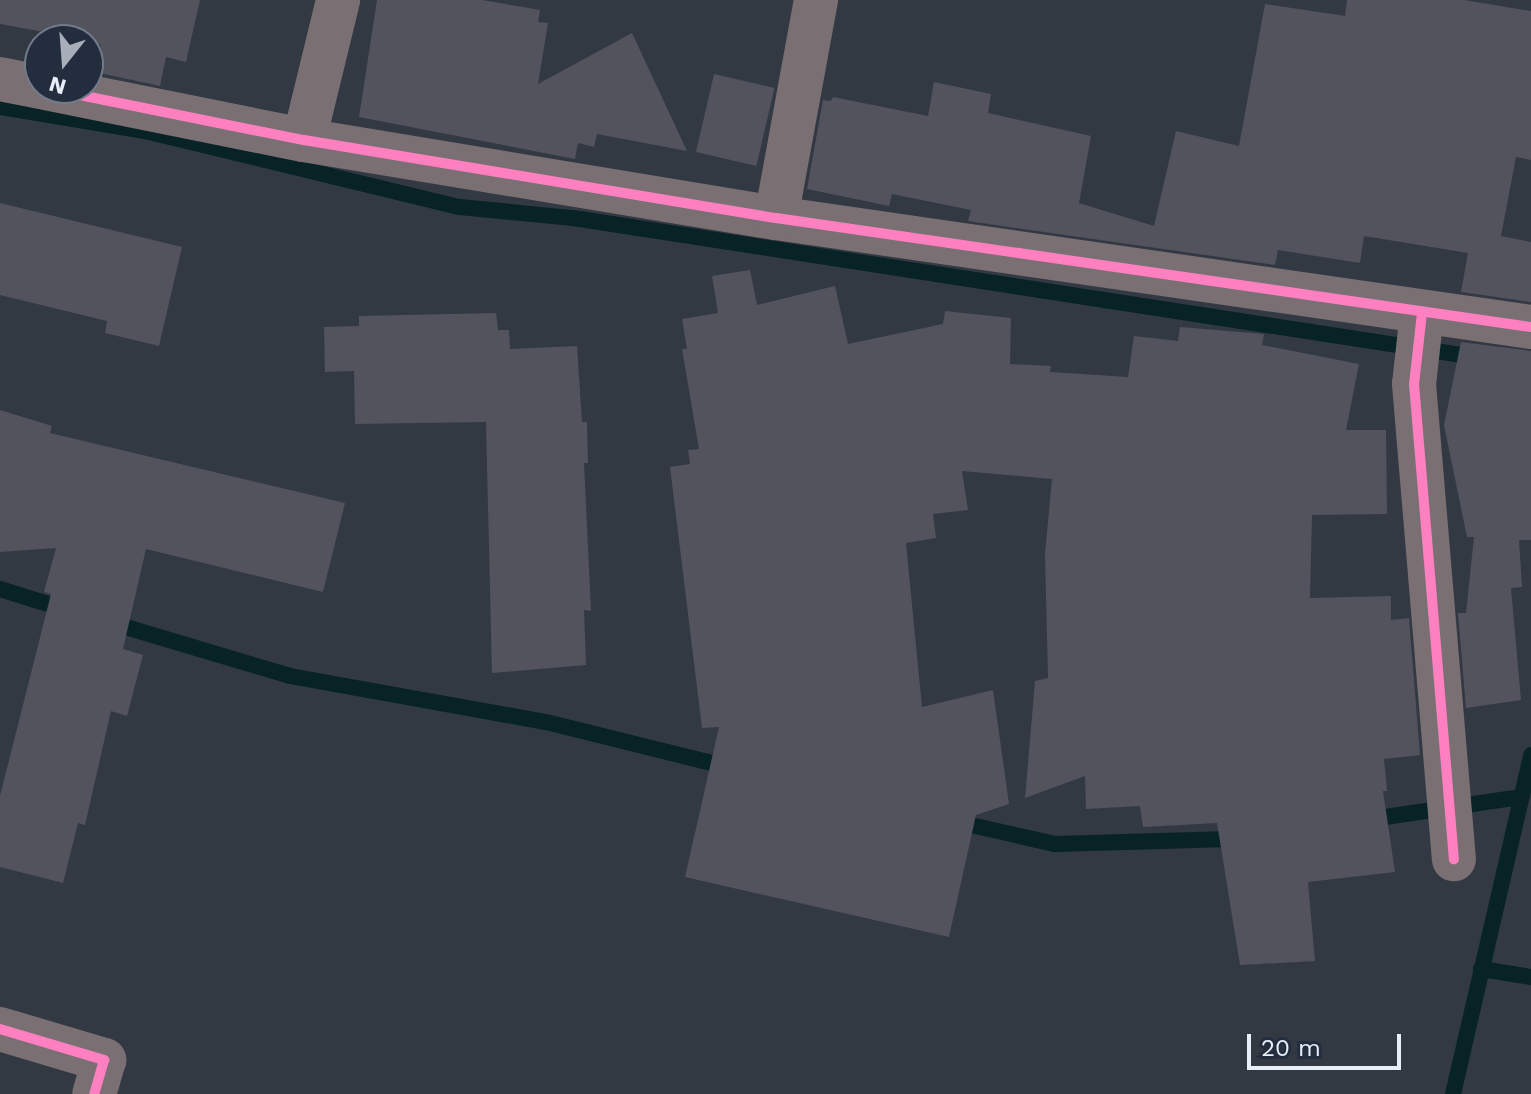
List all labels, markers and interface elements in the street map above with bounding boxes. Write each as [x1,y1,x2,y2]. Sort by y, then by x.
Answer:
north arrow [24,24,104,104]
text: N [46,71,69,100]
scale bar [1251,1018,1405,1068]
text: 20 m [1261,1034,1321,1062]

